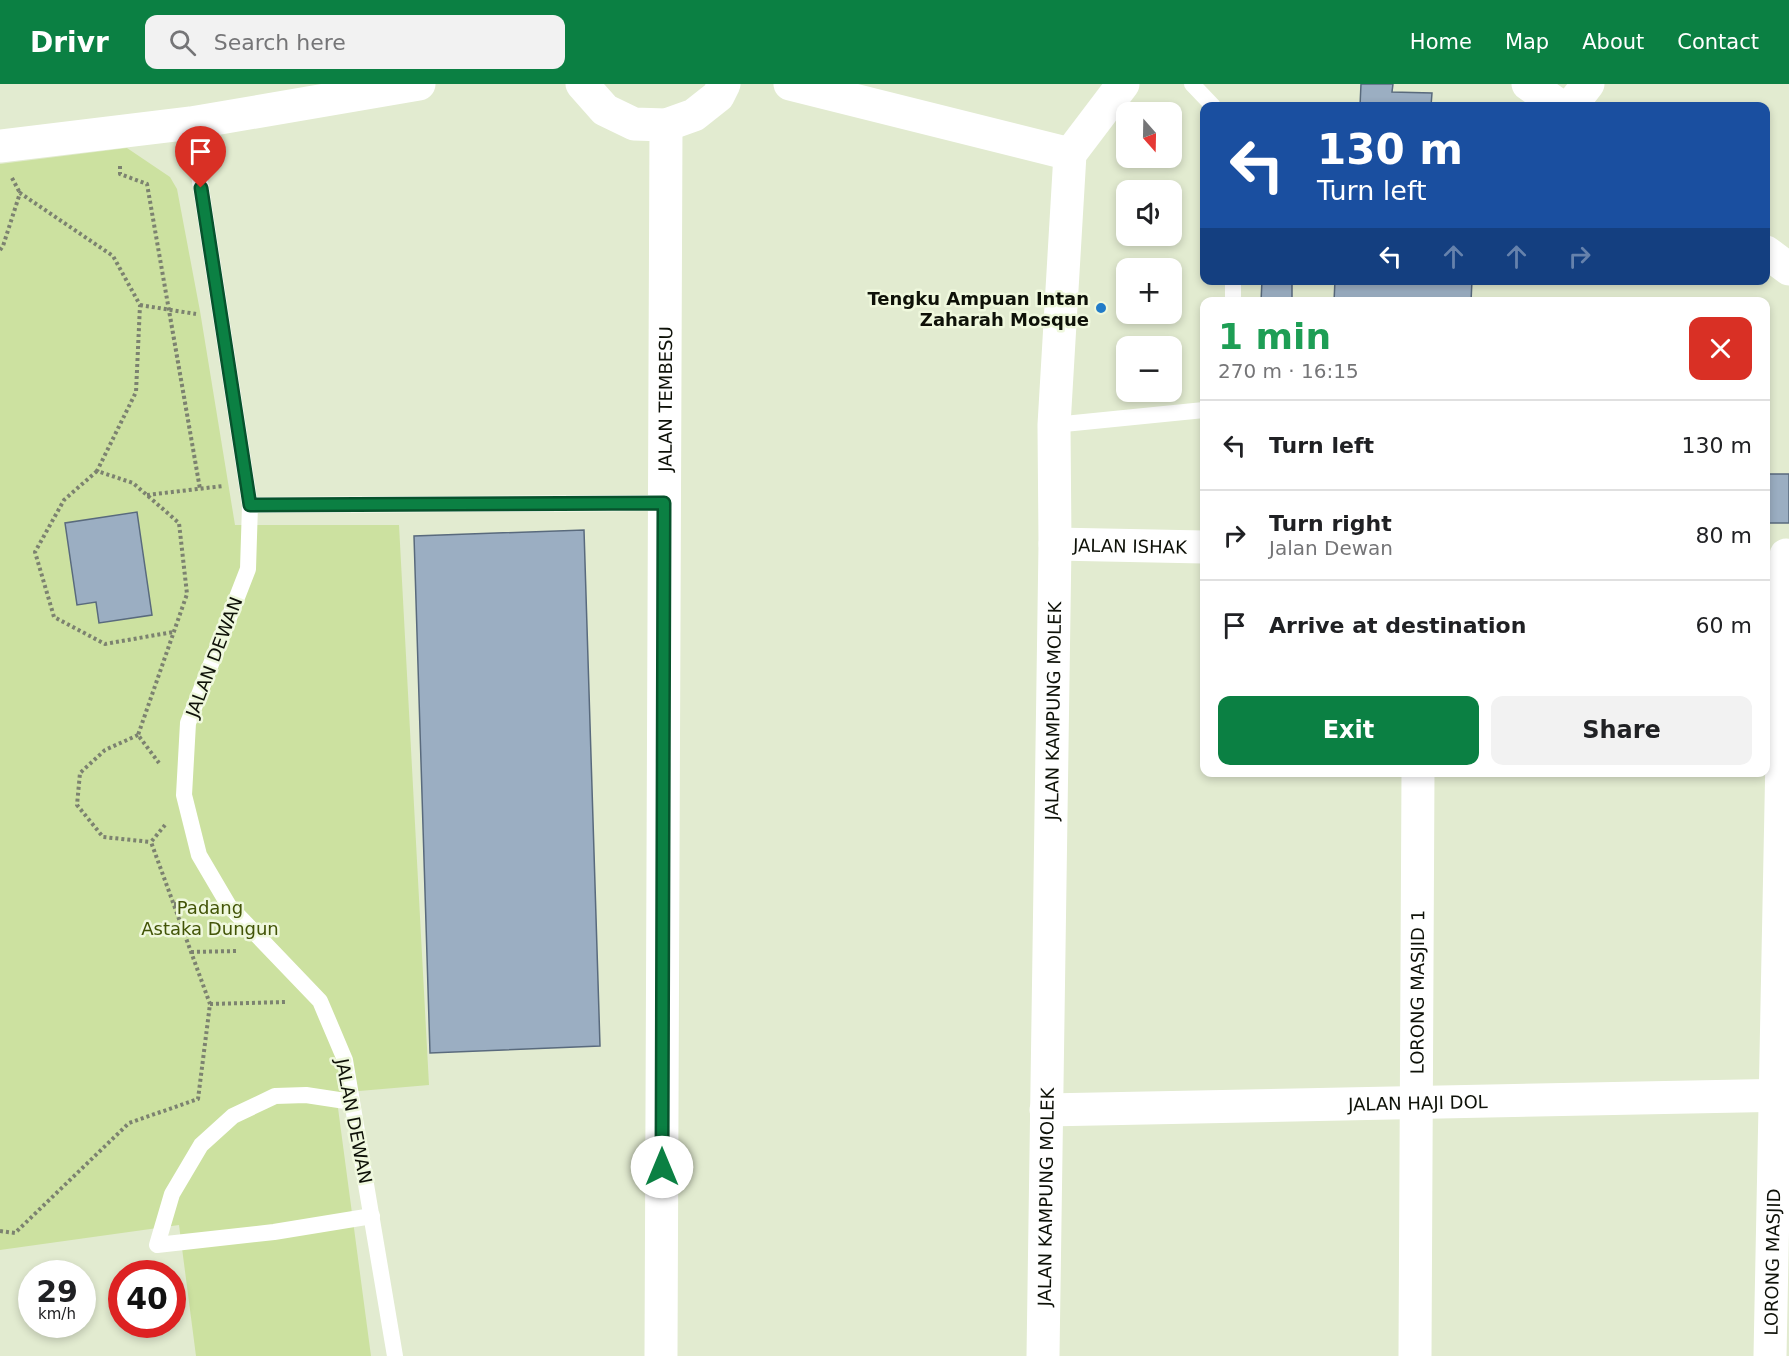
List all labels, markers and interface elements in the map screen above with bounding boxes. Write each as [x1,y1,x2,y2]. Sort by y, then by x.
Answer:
search box [145,15,565,69]
text: Drivr [30,26,109,59]
icon: search [166,26,199,59]
text: Search here [214,30,346,55]
text: Home [1410,30,1472,54]
text: Map [1505,30,1549,54]
text: About [1582,30,1644,54]
text: Contact [1677,30,1759,54]
north arrow [1116,102,1182,168]
map controls [1116,102,1182,402]
text: 130 m [1317,125,1463,174]
pin [175,126,226,188]
icon: left [1218,126,1296,204]
icon: arrive [184,135,217,168]
text: Turn left [1317,175,1427,206]
button: sound [1116,180,1182,246]
icon: left [1374,240,1407,273]
icon: ahead [1437,240,1470,273]
icon: ahead [1500,240,1533,273]
icon: right [1563,240,1596,273]
button: + [1116,258,1182,324]
place label: Tengku Ampuan Intan Zaharah Mosque [867,288,1089,330]
marker: Tengku Ampuan Intan Zaharah Mosque [1094,301,1108,315]
text: 1 min [1218,316,1331,357]
button: close [1689,317,1752,380]
street label: JALAN TEMBESU [654,326,676,473]
button: − [1116,336,1182,402]
text: 270 m · 16:15 [1218,359,1359,383]
icon: left [1218,429,1251,462]
text: Turn left [1269,433,1374,458]
text: 130 m [1682,433,1752,458]
text: Turn right [1269,511,1392,536]
icon: right [1218,519,1251,552]
text: 80 m [1696,523,1752,548]
street label: JALAN ISHAK [1072,534,1188,557]
text: Jalan Dewan [1269,536,1393,560]
street label: JALAN DEWAN [181,594,247,721]
street label: JALAN KAMPUNG MOLEK [1040,600,1065,822]
icon: arrive [1218,609,1251,642]
text: Arrive at destination [1269,613,1526,638]
text: 60 m [1696,613,1752,638]
button: Exit [1218,696,1479,765]
button: Share [1491,696,1752,765]
park label: Padang Astaka Dungun [141,897,279,939]
street label: LORONG MASJID 1 [1406,910,1428,1074]
street label: JALAN DEWAN [331,1056,376,1185]
street label: JALAN KAMPUNG MOLEK [1033,1086,1057,1308]
street label: JALAN HAJI DOL [1347,1091,1488,1114]
position arrow [630,1135,694,1199]
street label: LORONG MASJID [1760,1188,1784,1336]
speed limit sign: 40 [108,1260,186,1338]
text: 29 [36,1274,78,1309]
text: km/h [38,1305,76,1323]

